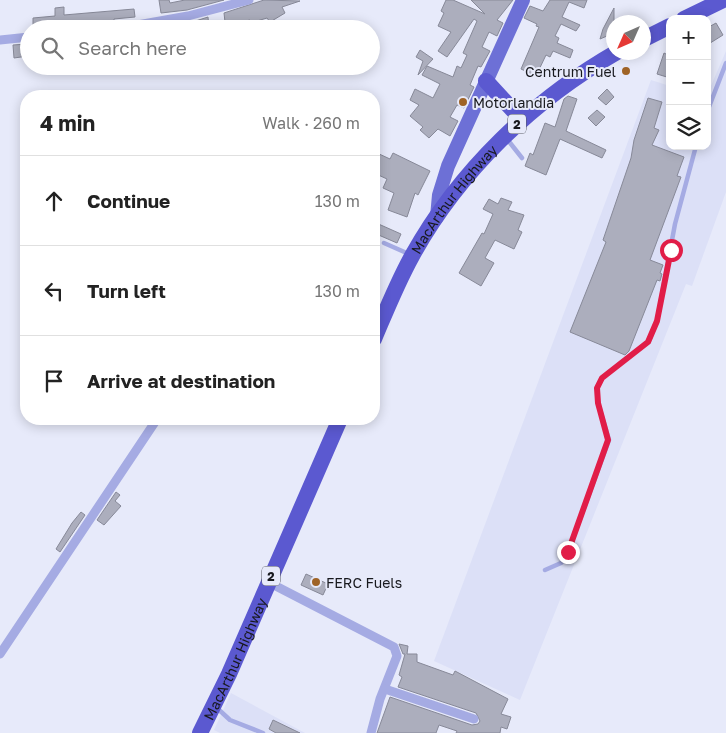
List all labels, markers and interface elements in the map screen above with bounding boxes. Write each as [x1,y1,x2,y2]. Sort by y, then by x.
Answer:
north arrow [606,15,651,60]
map controls [666,15,711,150]
button: + [666,15,711,60]
search box [20,20,380,75]
icon: search [38,34,66,62]
text: Search here [78,36,187,59]
button: − [666,60,711,105]
place label: Centrum Fuel [525,63,616,80]
marker: Centrum Fuel [620,65,632,77]
place label: Motorlandia [473,94,554,111]
marker: Motorlandia [457,96,469,108]
button: layers [666,105,711,150]
text: 4 min [40,110,95,136]
text: Walk · 260 m [262,113,360,133]
road number: 2 [508,115,526,134]
street label: MacArthur Highway [407,141,500,256]
icon: ahead [40,187,68,215]
text: Continue [87,189,170,212]
text: 130 m [315,191,360,211]
route start [660,239,683,262]
icon: left [40,277,68,305]
text: Turn left [87,279,166,302]
text: 130 m [315,281,360,301]
icon: arrive [40,367,68,395]
text: Arrive at destination [87,369,275,392]
route end [557,541,580,564]
road number: 2 [262,566,280,586]
place label: FERC Fuels [326,574,402,591]
marker: FERC Fuels [310,576,322,588]
street label: MacArthur Highway [199,595,270,723]

